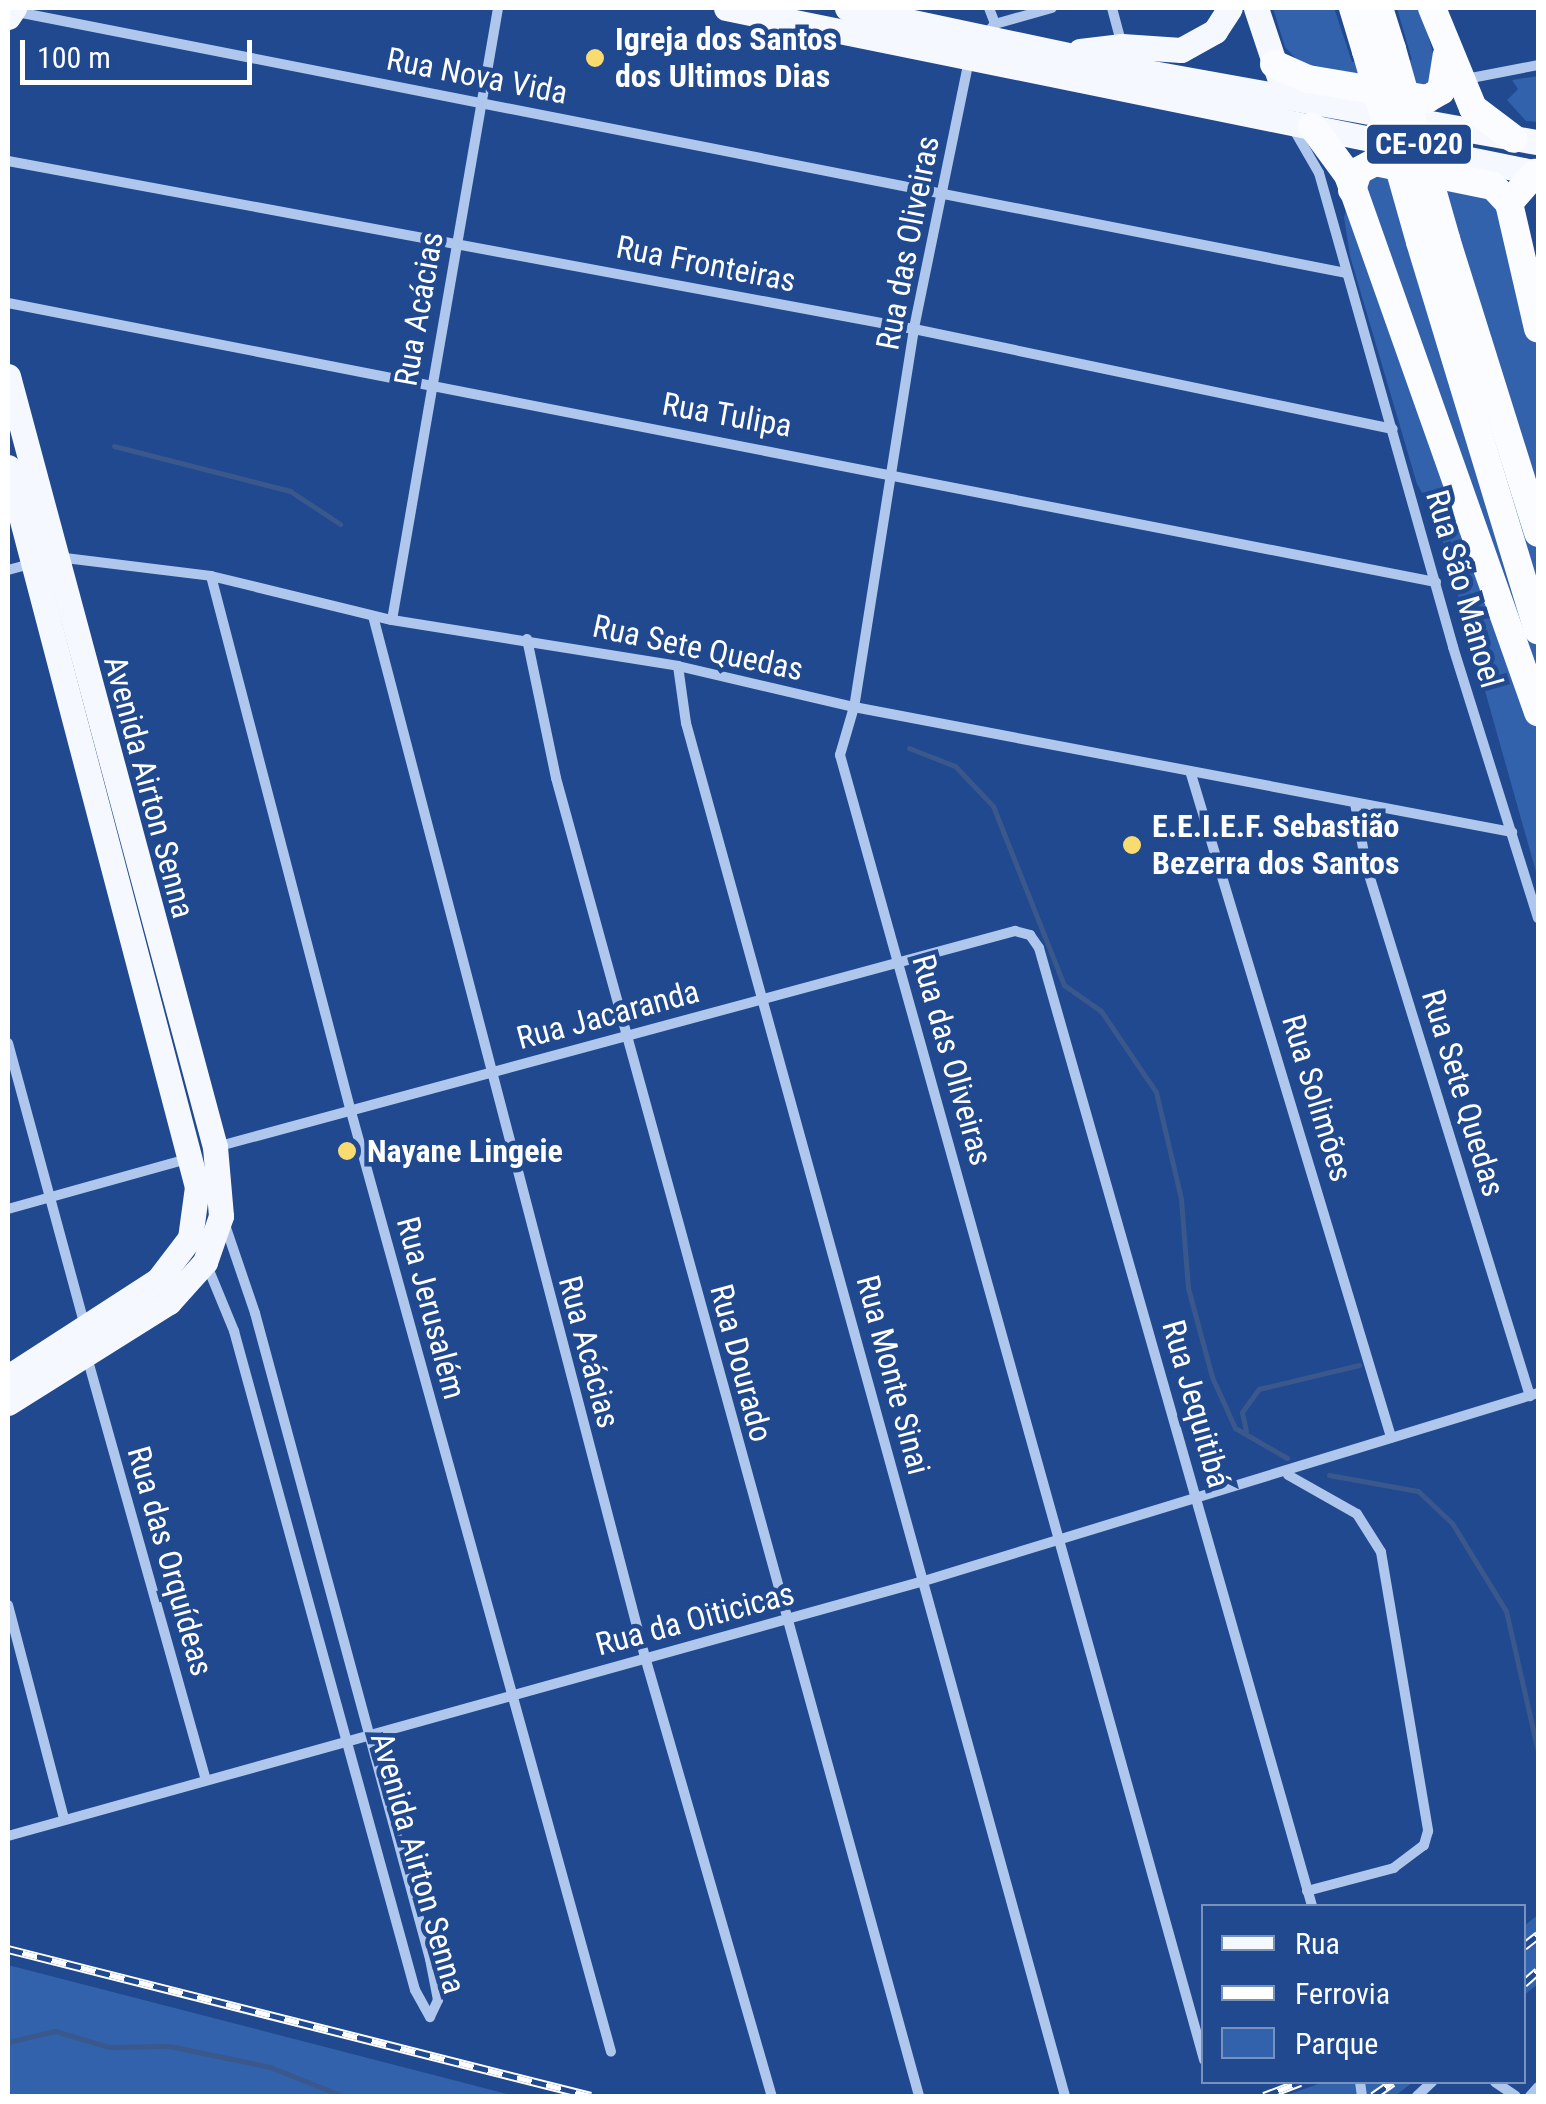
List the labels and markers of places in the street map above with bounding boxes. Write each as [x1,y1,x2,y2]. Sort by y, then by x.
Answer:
place label: Igreja dos Santos dos Ultimos Dias [615,21,837,96]
marker: Igreja dos Santos dos Ultimos Dias [584,47,606,69]
place label: E.E.I.E.F. Sebastião Bezerra dos Santos [1152,808,1400,883]
marker: E.E.I.E.F. Sebastião Bezerra dos Santos [1121,834,1143,856]
place label: Nayane Lingeie [367,1132,563,1170]
marker: Nayane Lingeie [336,1140,358,1162]

